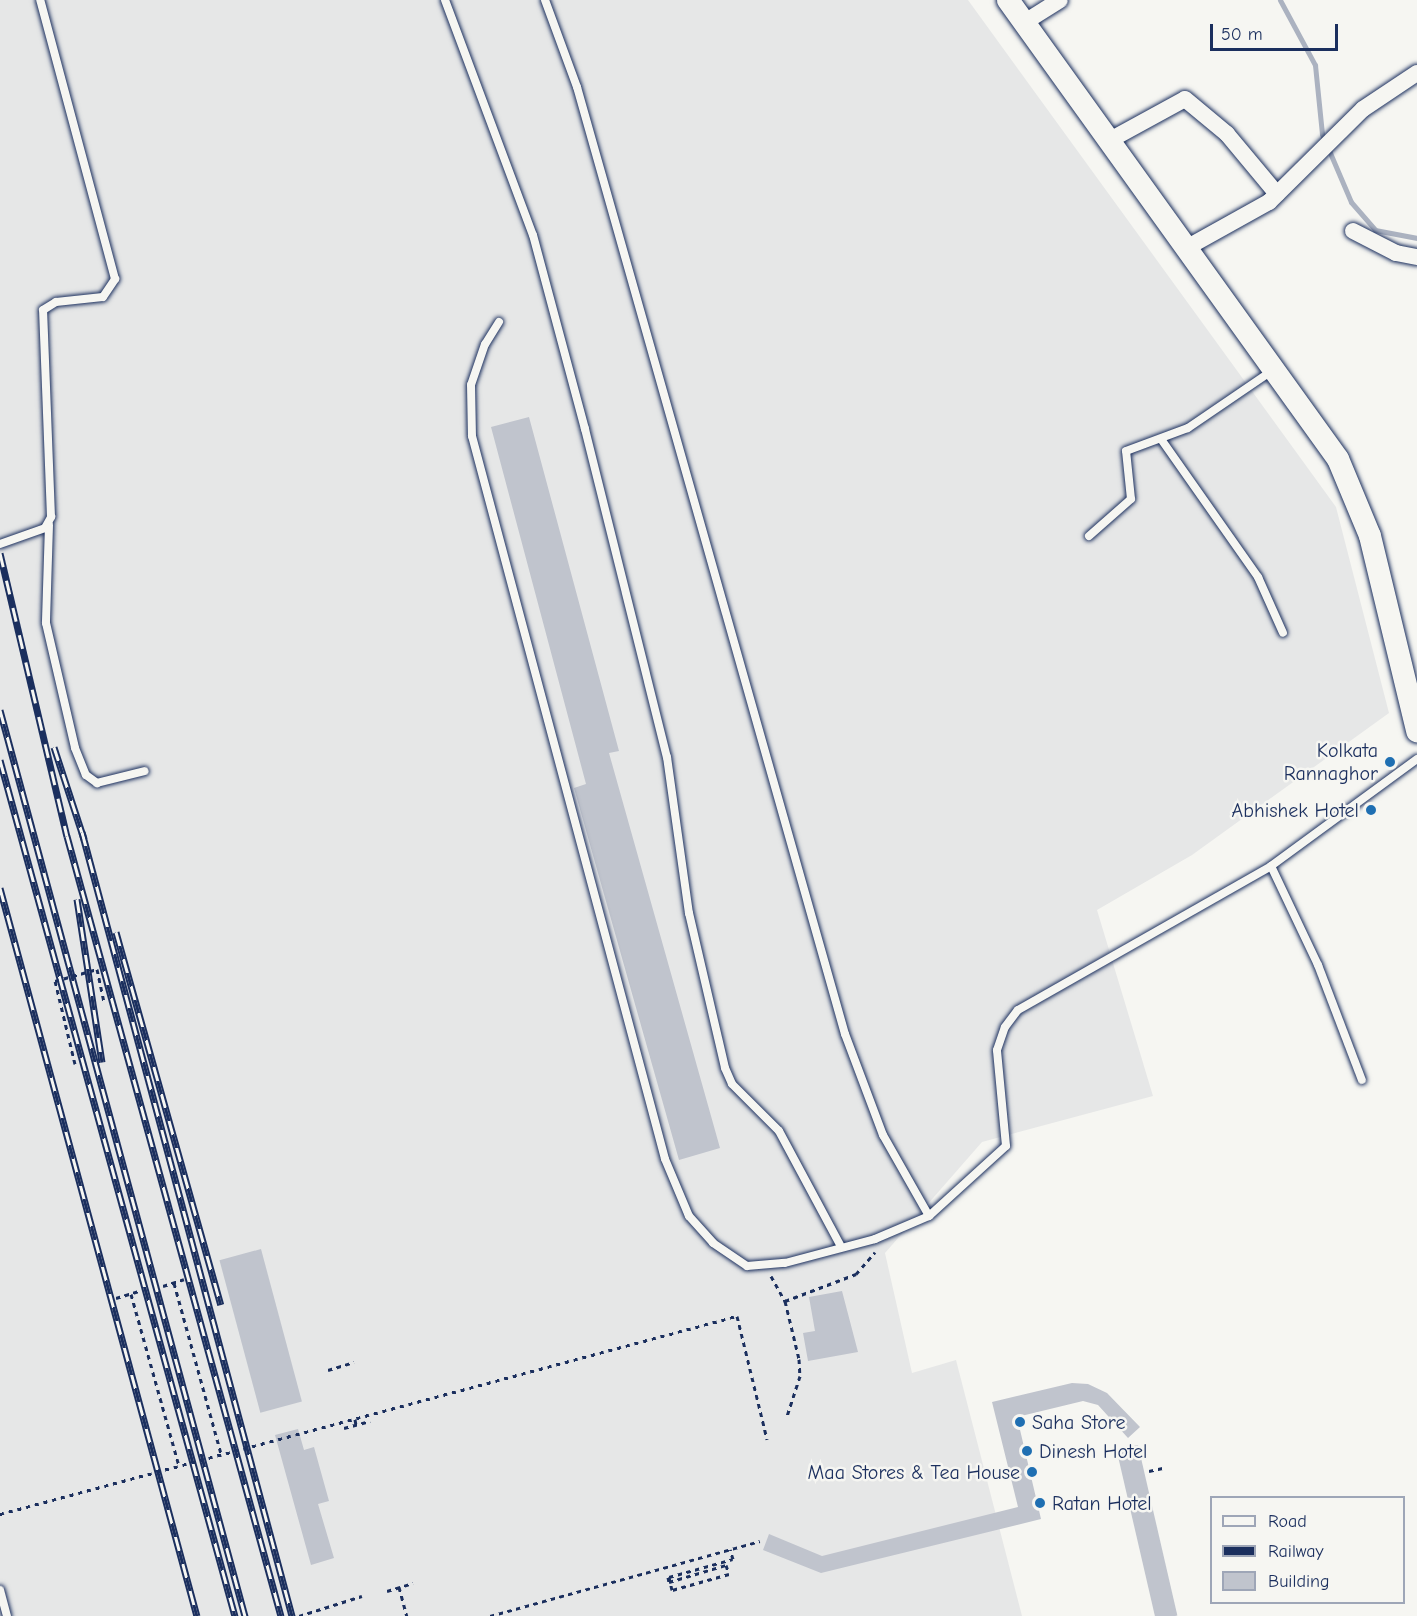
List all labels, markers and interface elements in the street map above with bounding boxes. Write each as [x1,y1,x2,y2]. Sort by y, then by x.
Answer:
scale bar [1213,12,1340,50]
text: 50 m [1221,24,1263,45]
place label: Kolkata Rannaghor [1284,738,1378,785]
marker: Kolkata Rannaghor [1383,755,1397,769]
place label: Abhishek Hotel [1232,798,1359,822]
marker: Abhishek Hotel [1364,803,1378,817]
place label: Saha Store [1032,1410,1125,1434]
marker: Saha Store [1013,1415,1027,1429]
place label: Dinesh Hotel [1039,1439,1147,1463]
marker: Dinesh Hotel [1020,1444,1034,1458]
place label: Maa Stores & Tea House [808,1460,1020,1484]
marker: Maa Stores & Tea House [1025,1465,1039,1479]
place label: Ratan Hotel [1052,1491,1152,1515]
marker: Ratan Hotel [1033,1496,1047,1510]
legend [1210,1496,1405,1604]
text: Road [1268,1511,1307,1532]
text: Railway [1268,1541,1324,1562]
text: Building [1268,1571,1330,1592]

